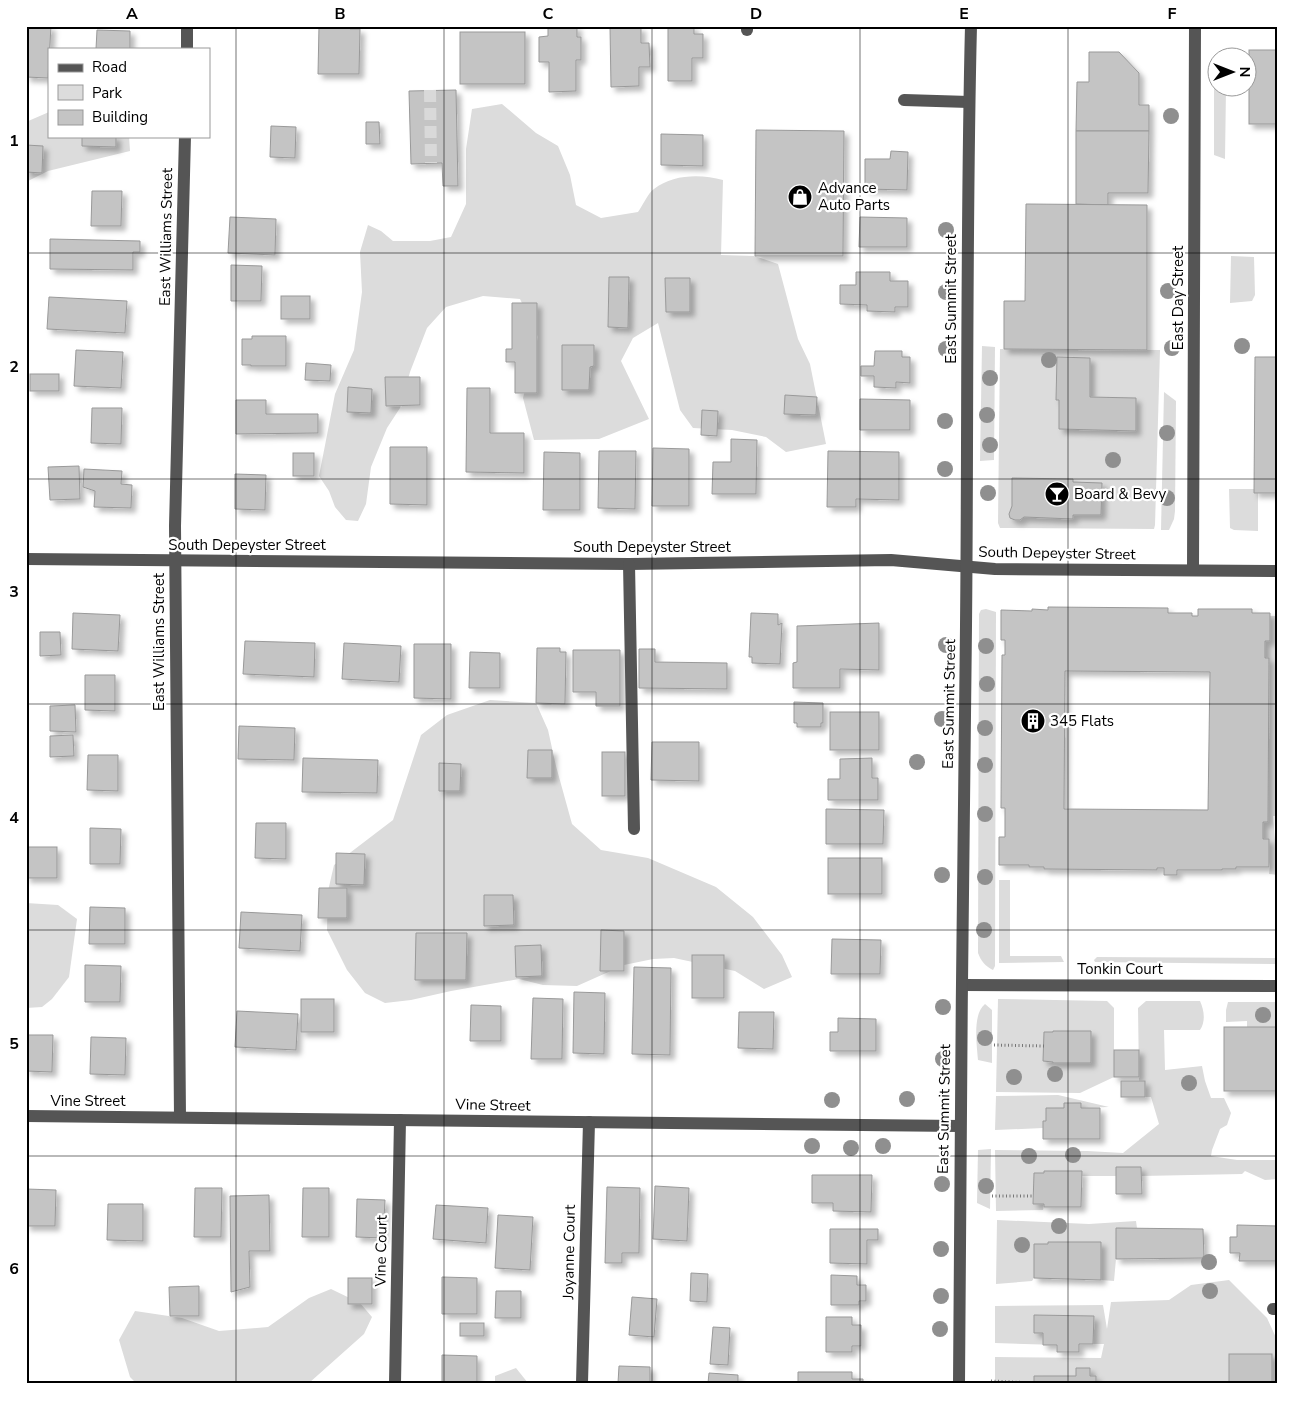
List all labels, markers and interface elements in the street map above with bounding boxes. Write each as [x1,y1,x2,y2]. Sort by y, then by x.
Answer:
text: A [126,3,138,25]
text: B [334,3,346,25]
text: C [543,3,554,25]
text: D [750,3,762,25]
text: E [959,3,969,25]
text: F [1168,3,1177,25]
legend [48,48,210,138]
north arrow [1206,48,1256,98]
text: Road [92,57,127,77]
text: N [1235,67,1254,77]
text: Park [92,83,122,103]
text: Building [92,107,148,127]
text: 1 [9,130,19,152]
street label: East Williams Street [155,167,177,306]
place label: Advance Auto Parts [818,178,890,215]
shop icon: Advance Auto Parts [787,184,813,210]
street label: East Summit Street [941,233,961,364]
street label: East Day Street [1168,245,1188,350]
text: 2 [9,356,19,378]
bar icon: Board & Bevy [1044,481,1070,507]
place label: Board & Bevy [1074,484,1167,504]
street label: South Depeyster Street [168,535,326,555]
street label: South Depeyster Street [573,537,731,557]
street label: South Depeyster Street [978,542,1137,564]
street label: East Williams Street [149,572,169,711]
text: 3 [9,581,19,603]
street label: East Summit Street [938,638,960,769]
building icon: 345 Flats [1020,708,1046,734]
place label: 345 Flats [1050,711,1114,731]
text: 4 [9,807,19,829]
street label: Tonkin Court [1077,959,1163,979]
text: 5 [9,1033,19,1055]
street label: East Summit Street [933,1043,955,1174]
street label: Vine Street [49,1091,126,1111]
street label: Vine Street [454,1094,531,1116]
street label: Joyanne Court [558,1204,580,1301]
street label: Vine Court [370,1214,392,1288]
text: 6 [9,1258,19,1280]

